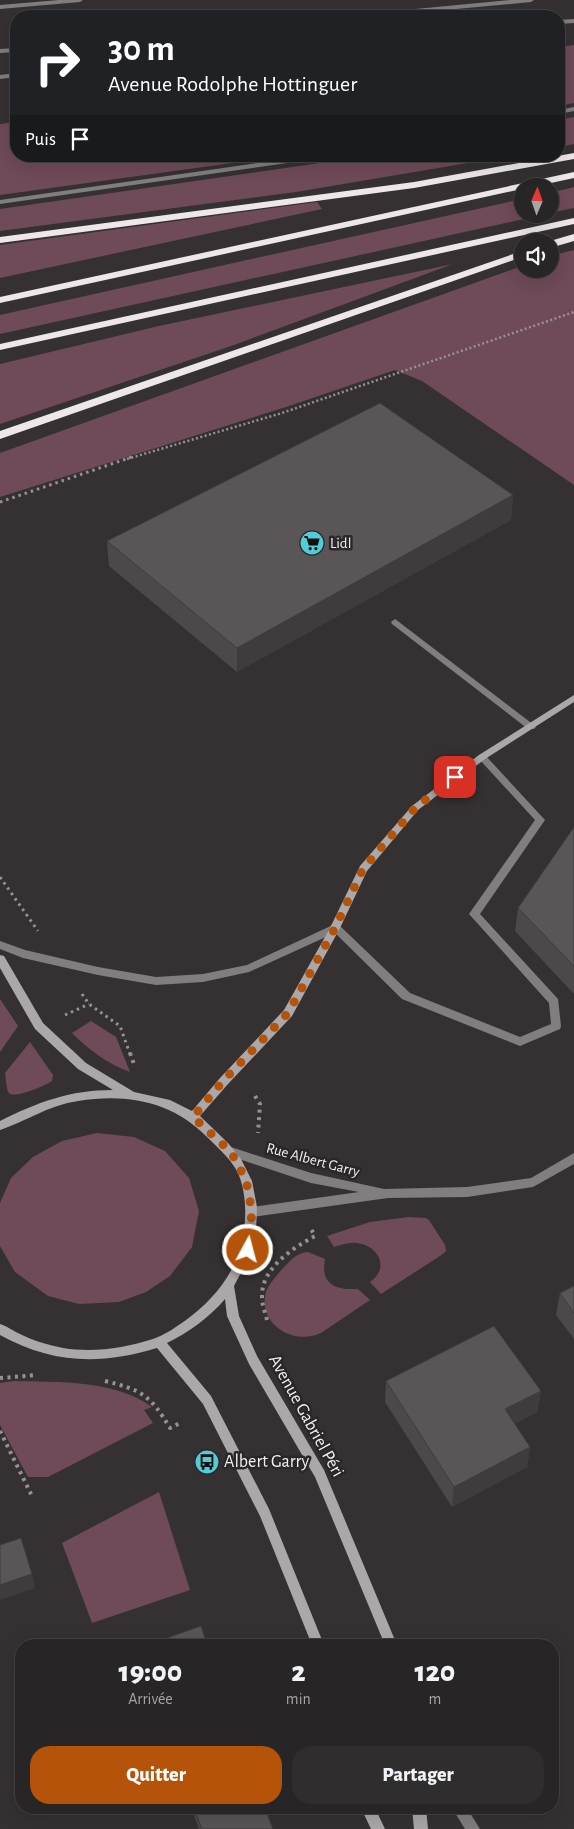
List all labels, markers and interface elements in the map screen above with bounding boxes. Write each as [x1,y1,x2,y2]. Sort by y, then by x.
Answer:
icon: right [25,30,90,95]
text: 30 m [108,32,175,67]
text: Avenue Rodolphe Hottinguer [108,73,357,95]
icon: arrive [66,125,94,153]
text: Puis [25,130,56,149]
north arrow [514,178,559,222]
map controls [514,178,559,278]
button: sound [514,233,559,278]
supermarket icon: Lidl [299,530,325,556]
place label: Lidl [330,536,351,551]
pin [434,756,476,798]
icon: arrive [441,763,469,791]
street label: Rue Albert Garry [265,1140,362,1180]
position arrow [221,1223,273,1275]
street label: Avenue Gabriel Péri [265,1352,347,1480]
bus stop icon: Albert Garry [194,1449,220,1475]
place label: Albert Garry [224,1453,310,1471]
text: 19:00 [119,1657,182,1687]
text: 2 [291,1657,306,1687]
text: 120 [414,1657,455,1687]
text: Arrivée [128,1691,173,1707]
text: min [286,1691,311,1707]
text: m [428,1691,441,1707]
button: Quitter [30,1746,282,1804]
button: Partager [292,1746,544,1804]

